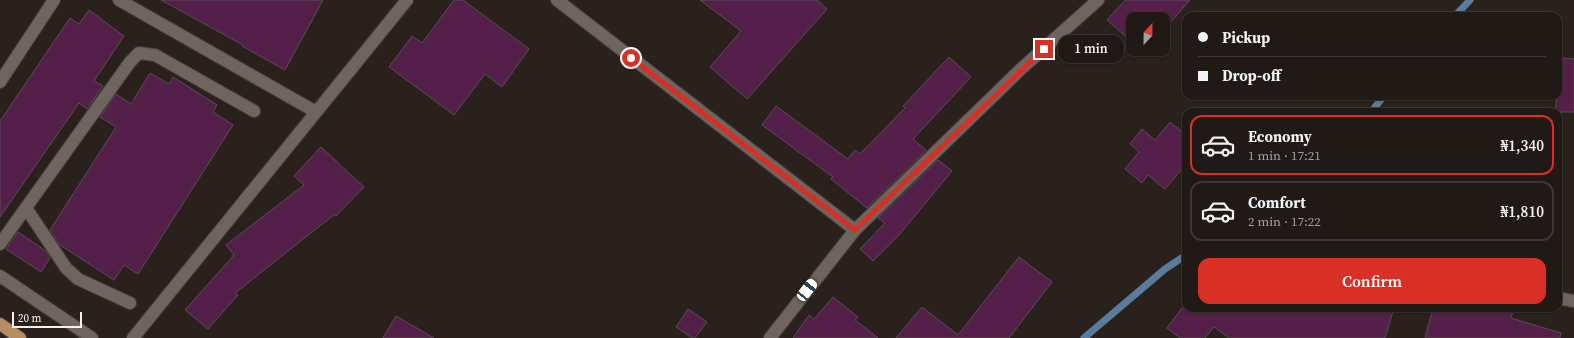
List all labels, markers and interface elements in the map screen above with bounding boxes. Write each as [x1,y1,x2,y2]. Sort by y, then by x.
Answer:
north arrow [1126,12,1170,56]
map controls [1126,12,1170,56]
text: Pickup [1222,27,1270,48]
callout: 1 min [1058,35,1124,63]
route end [1035,40,1053,58]
text: 1 min [1074,40,1108,57]
route start [622,49,640,67]
text: Drop-off [1222,65,1281,86]
text: Economy [1248,126,1312,147]
icon: car [1200,127,1236,163]
text: ₦1,340 [1500,135,1544,156]
text: 1 min · 17:21 [1248,147,1321,164]
text: Comfort [1248,192,1306,213]
icon: car [1200,193,1236,229]
text: ₦1,810 [1500,201,1544,222]
text: 2 min · 17:22 [1248,213,1321,230]
button: Confirm [1198,258,1546,304]
car [795,277,819,303]
scale bar [12,310,82,329]
text: 20 m [18,311,41,326]

